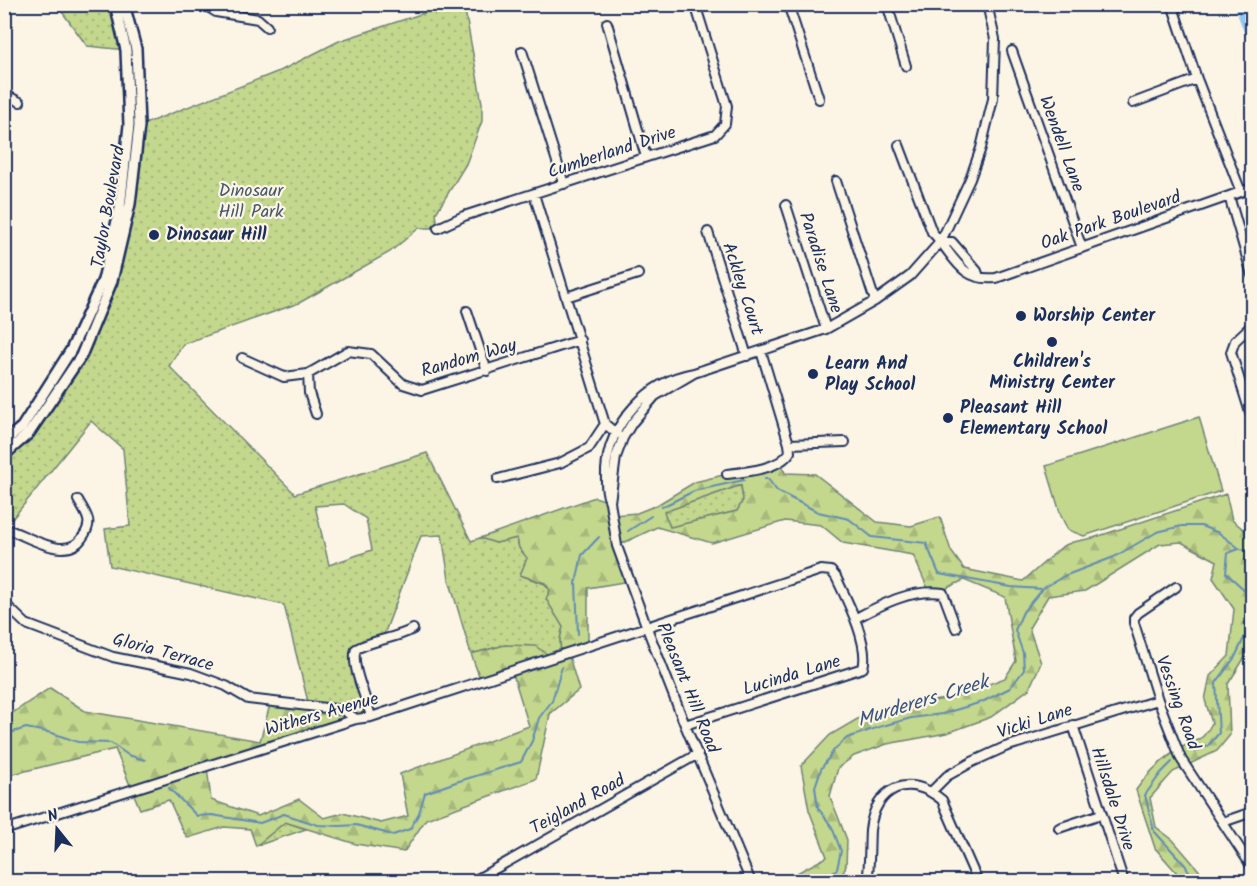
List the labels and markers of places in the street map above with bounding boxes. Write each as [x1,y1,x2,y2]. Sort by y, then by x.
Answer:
place label: Dinosaur Hill [166,221,267,250]
marker: Dinosaur Hill [147,228,161,242]
place label: Worship Center [1033,302,1156,331]
marker: Worship Center [1014,309,1028,323]
marker: Children's Ministry Center [1045,335,1059,349]
place label: Children's Ministry Center [989,348,1116,398]
place label: Learn And Play School [825,350,915,400]
marker: Learn And Play School [806,367,820,381]
place label: Pleasant Hill Elementary School [960,394,1107,444]
marker: Pleasant Hill Elementary School [941,411,955,425]

